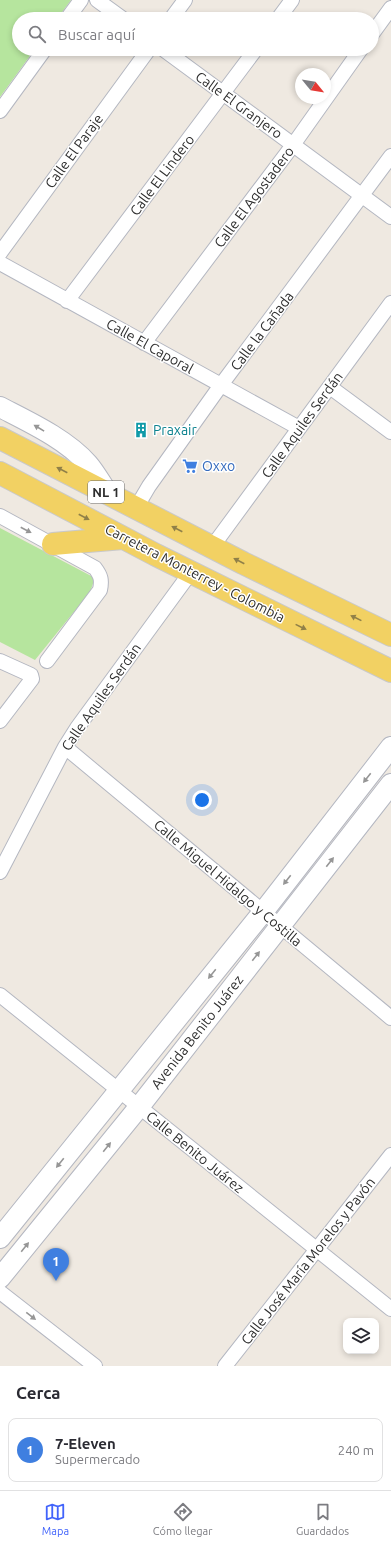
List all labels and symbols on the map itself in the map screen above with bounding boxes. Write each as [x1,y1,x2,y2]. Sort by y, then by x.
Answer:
street label: Calle El Granjero [193,68,285,142]
north arrow [295,68,331,104]
street label: Calle El Paraje [42,111,106,191]
street label: Calle El Lindero [127,132,197,218]
street label: Calle El Agostadero [211,143,297,251]
street label: Calle la Cañada [227,288,297,374]
street label: Calle El Caporal [104,315,197,377]
street label: Calle Aquiles Serdán [258,369,346,481]
building icon: Praxair [132,421,150,439]
place label: Praxair [153,422,197,438]
one-way arrow [33,425,44,432]
supermarket icon: Oxxo [181,457,199,475]
place label: Oxxo [202,458,235,474]
one-way arrow [56,466,68,473]
road number: NL 1 [88,481,124,503]
one-way arrow [78,514,90,521]
street label: Carretera Monterrey - Colombia [102,521,288,625]
one-way arrow [172,526,183,532]
one-way arrow [20,527,32,534]
one-way arrow [233,557,245,564]
one-way arrow [350,615,362,621]
one-way arrow [296,623,307,630]
street label: Calle Aquiles Serdán [58,640,144,754]
one-way arrow [363,772,371,783]
your location [192,790,212,810]
street label: Calle Miguel Hidalgo y Costilla [151,816,305,950]
one-way arrow [326,856,334,867]
one-way arrow [283,875,292,886]
one-way arrow [252,951,260,962]
one-way arrow [207,969,216,980]
street label: Avenida Benito Juárez [148,972,246,1092]
street label: Calle Benito Juárez [143,1108,247,1196]
one-way arrow [103,1141,111,1152]
one-way arrow [56,1157,64,1168]
street label: Calle José María Morelos y Pavón [238,1174,378,1348]
one-way arrow [20,1242,29,1253]
pin: 1 [43,1248,69,1281]
one-way arrow [25,1312,36,1320]

